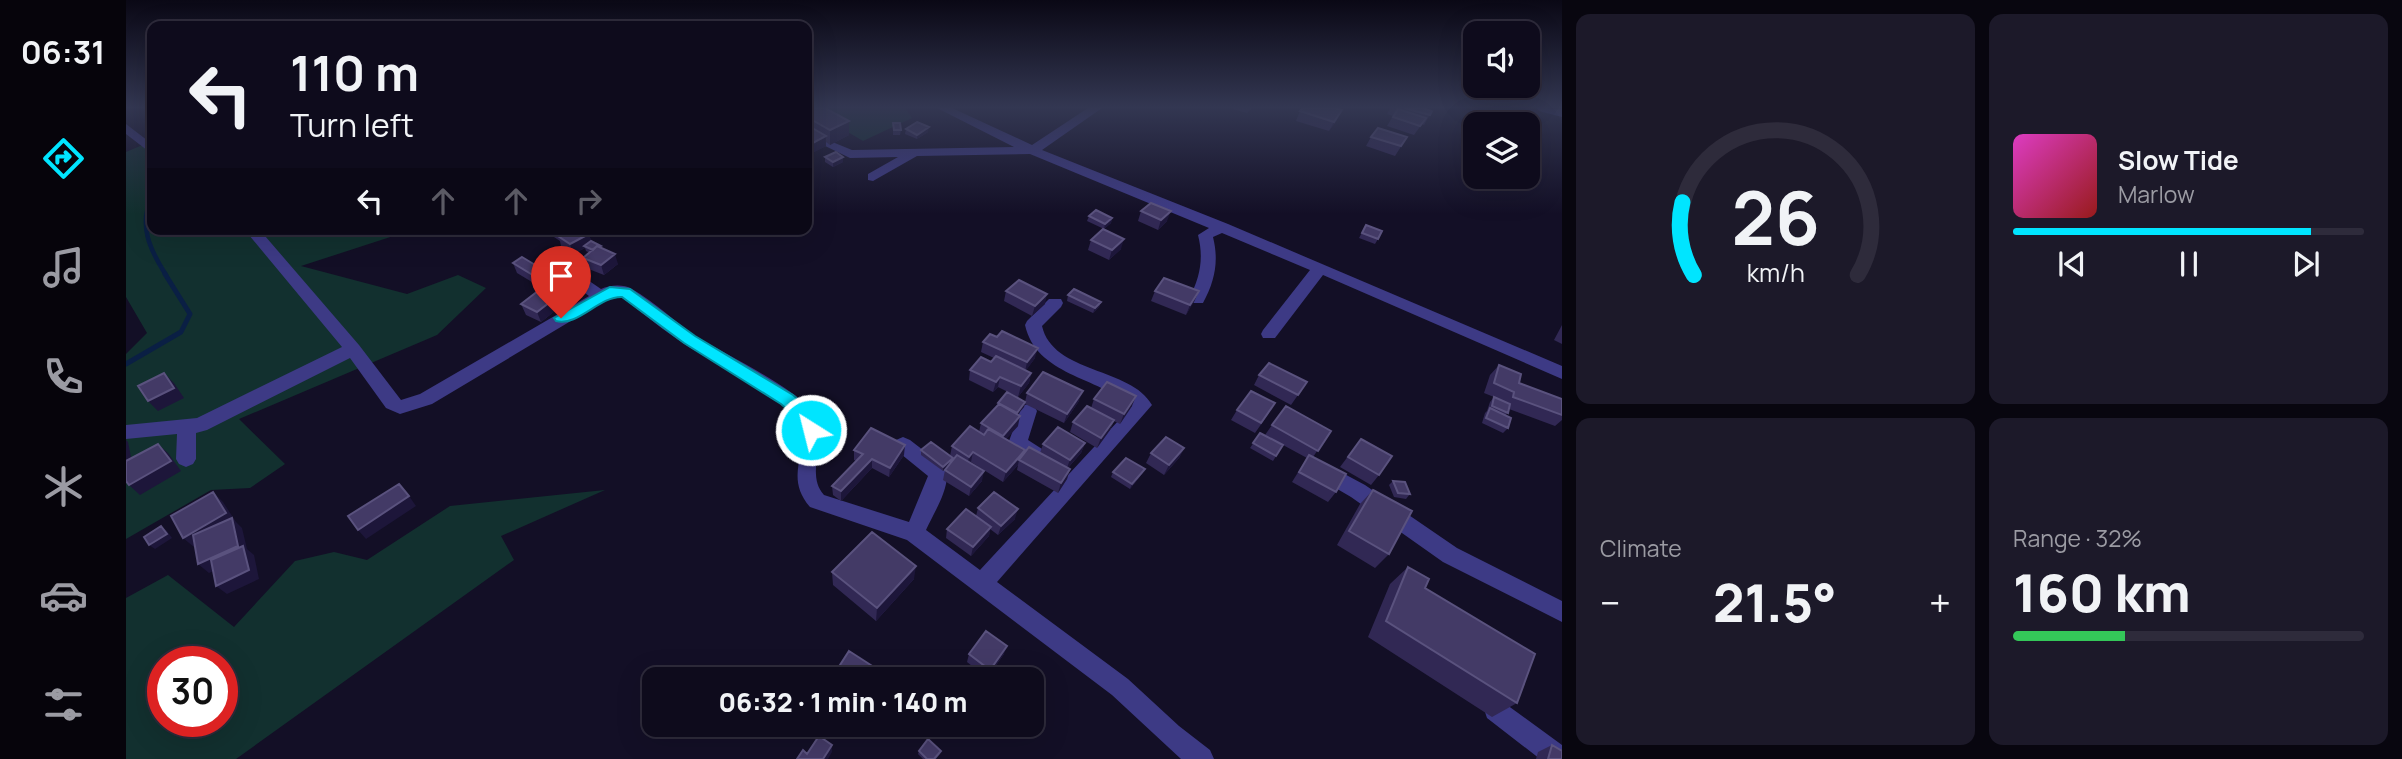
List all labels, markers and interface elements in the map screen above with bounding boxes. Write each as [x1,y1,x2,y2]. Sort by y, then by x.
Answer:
map controls [1463,21,1540,189]
button: sound [1463,21,1540,98]
text: 06:31 [21,30,105,74]
text: 110 m [290,39,419,106]
icon: left [175,49,266,140]
text: Turn left [290,103,414,147]
button: layers [1463,112,1540,189]
icon: directions [39,134,88,183]
text: Slow Tide [2118,142,2239,178]
text: 26 [1731,167,1820,267]
text: Marlow [2118,178,2195,210]
icon: left [351,182,389,220]
icon: ahead [424,182,462,220]
icon: ahead [497,182,535,220]
icon: right [570,182,608,220]
icon: music [39,243,88,292]
icon: previous [2053,245,2091,283]
icon: pause [2170,245,2208,283]
icon: next [2287,245,2325,283]
pin [531,246,591,318]
text: km/h [1746,255,1805,290]
icon: arrive [542,257,580,295]
icon: phone [39,352,88,401]
position arrow [774,393,848,467]
icon: climate [39,462,88,511]
text: Range · 32% [2013,522,2142,554]
text: Climate [1600,532,1682,564]
text: 160 km [2013,557,2191,628]
text: 21.5° [1713,567,1837,638]
icon: car [39,571,88,620]
text: − [1600,576,1621,628]
text: + [1929,576,1951,628]
speed limit sign: 30 [147,646,238,737]
icon: filters [39,680,88,729]
text: 06:32 · 1 min · 140 m [719,684,967,720]

